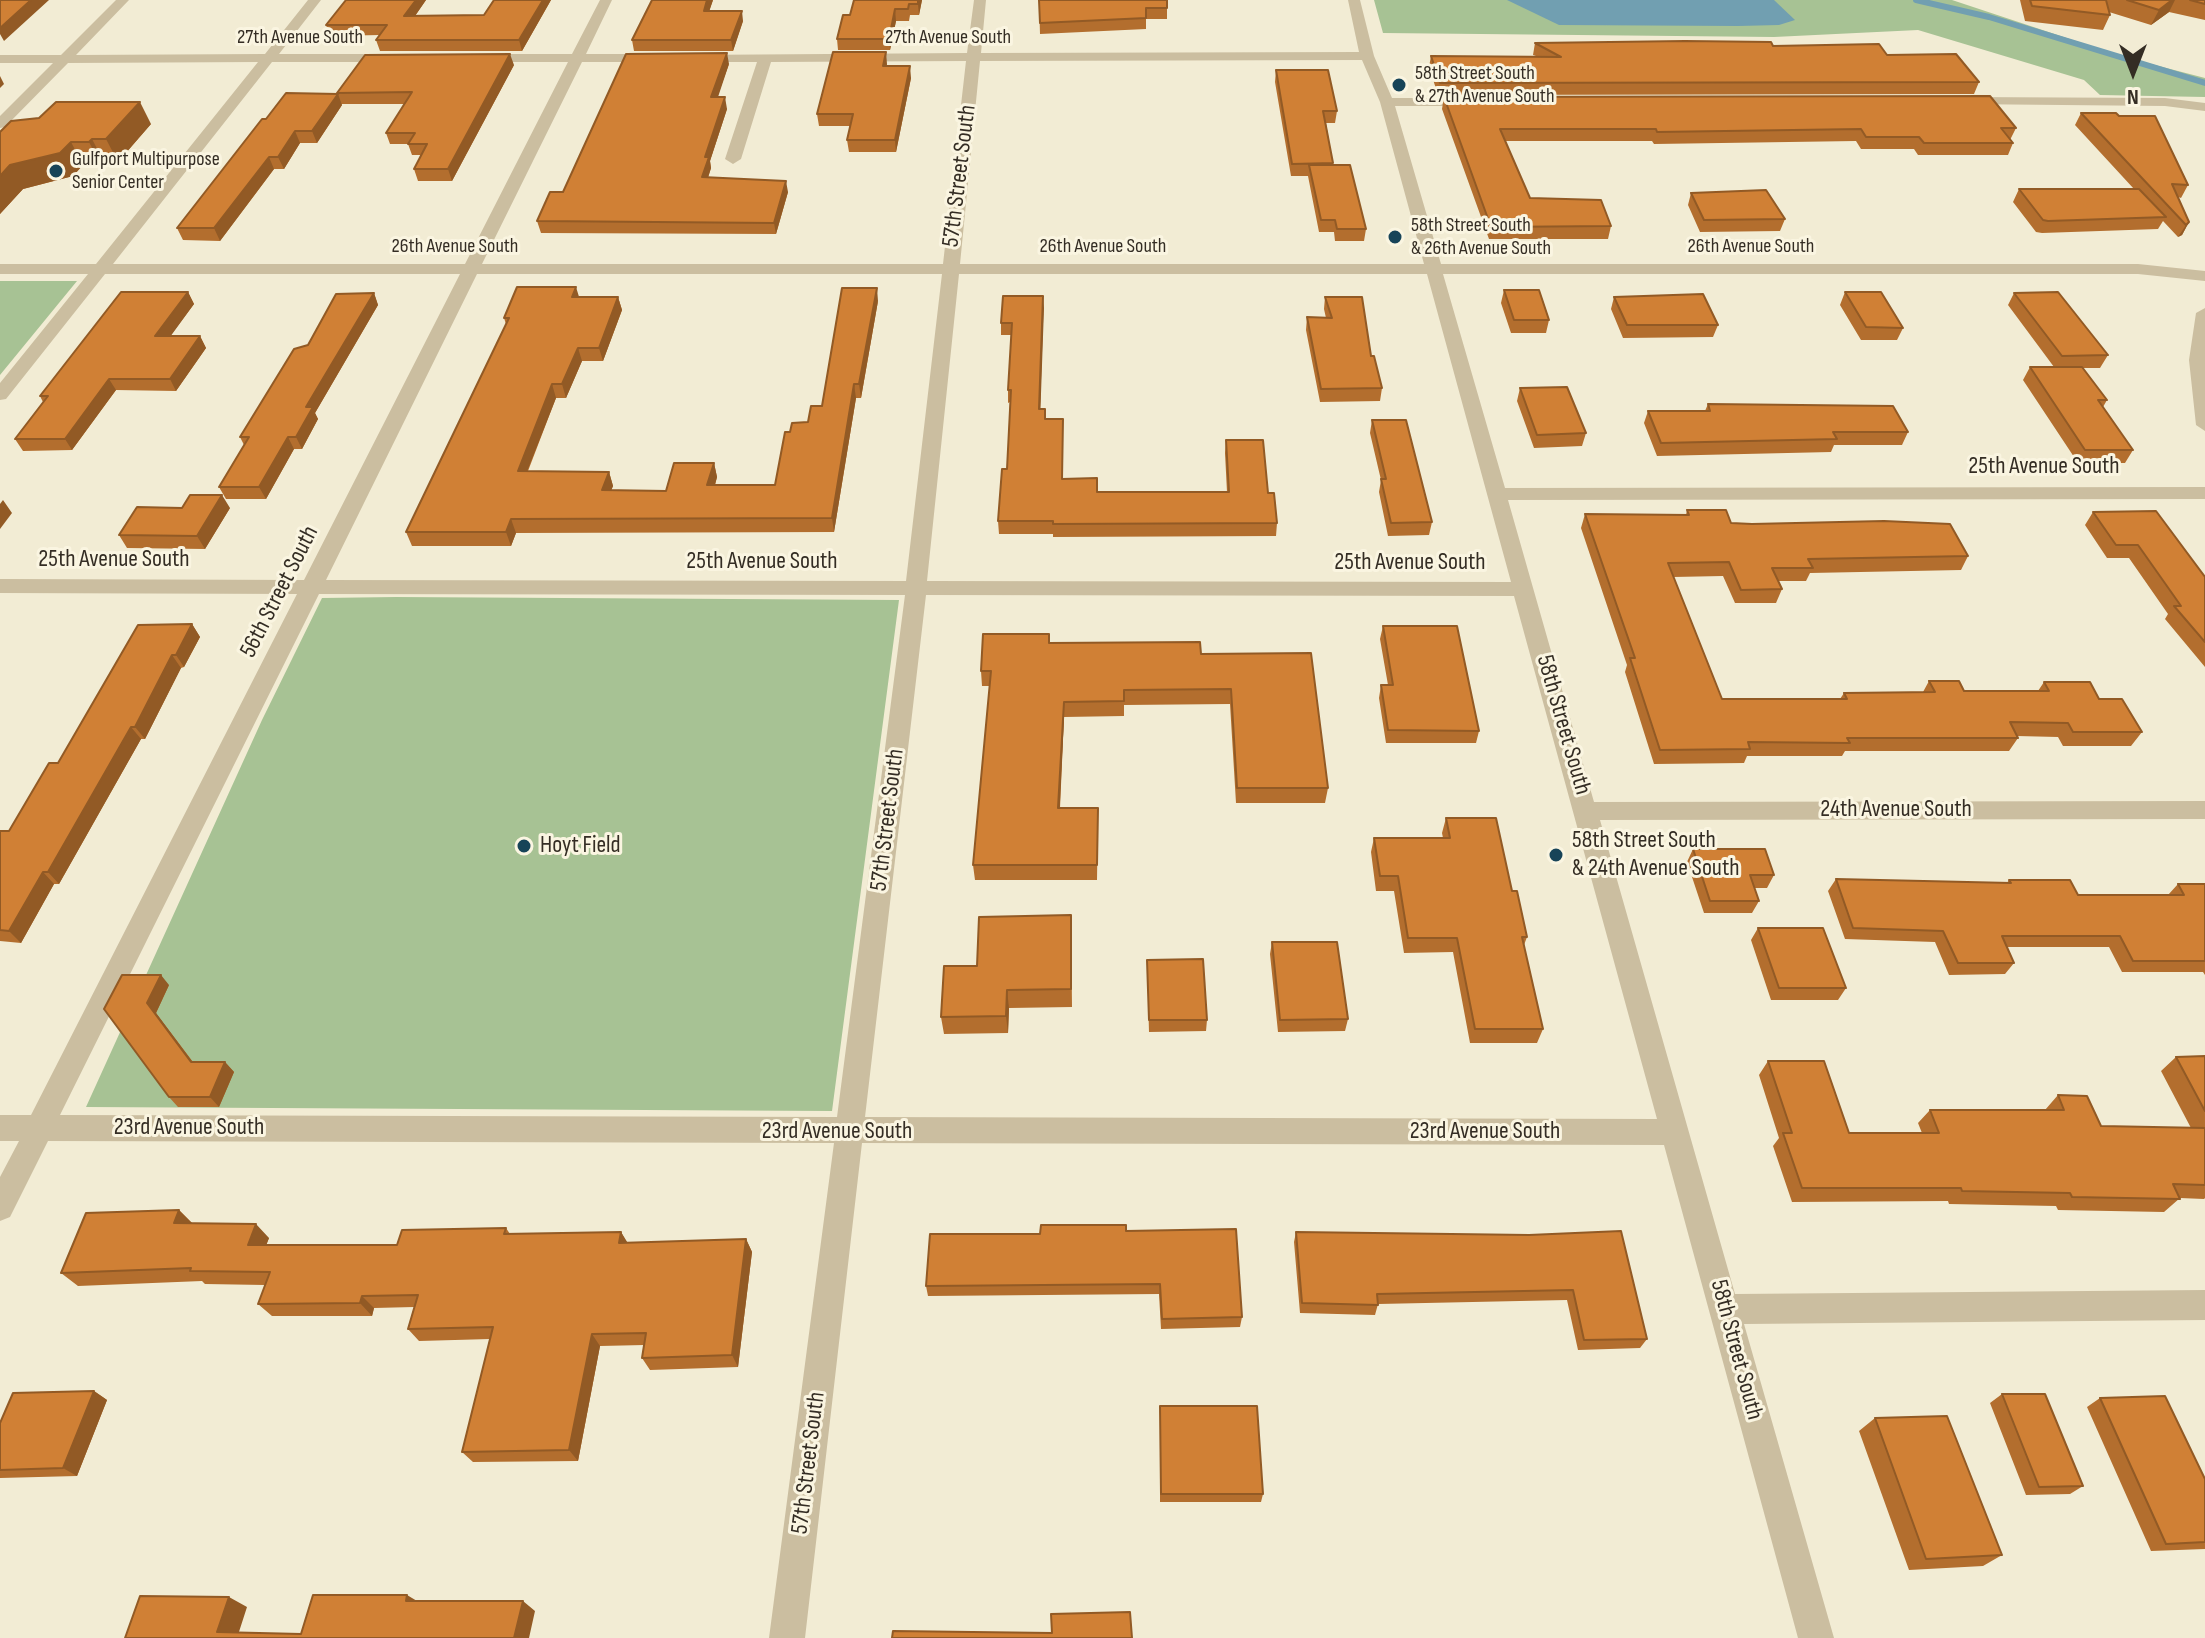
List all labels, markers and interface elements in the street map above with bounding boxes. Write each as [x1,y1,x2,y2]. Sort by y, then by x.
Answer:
street label: 27th Avenue South [237,26,363,50]
street label: 27th Avenue South [885,26,1011,50]
north arrow [2093,32,2173,112]
place label: 58th Street South & 27th Avenue South [1415,62,1555,109]
marker: 58th Street South & 27th Avenue South [1390,76,1408,94]
text: N [2127,83,2139,110]
street label: 57th Street South [937,103,983,249]
place label: Gulfport Multipurpose Senior Center [72,148,220,195]
marker: Gulfport Multipurpose Senior Center [47,162,65,180]
place label: 58th Street South & 26th Avenue South [1411,214,1551,261]
marker: 58th Street South & 26th Avenue South [1386,228,1404,246]
street label: 26th Avenue South [392,235,518,259]
street label: 26th Avenue South [1040,235,1166,259]
street label: 26th Avenue South [1688,235,1814,259]
street label: 25th Avenue South [1968,453,2120,481]
street label: 56th Street South [235,521,325,663]
street label: 25th Avenue South [38,546,190,574]
street label: 25th Avenue South [686,548,838,576]
street label: 25th Avenue South [1334,549,1486,577]
street label: 58th Street South [1529,652,1597,798]
street label: 57th Street South [865,747,911,893]
street label: 24th Avenue South [1820,796,1972,824]
place label: 58th Street South & 24th Avenue South [1572,827,1739,883]
place label: Hoyt Field [540,832,621,860]
marker: Hoyt Field [515,837,533,855]
marker: 58th Street South & 24th Avenue South [1547,846,1565,864]
street label: 23rd Avenue South [114,1114,264,1142]
street label: 23rd Avenue South [762,1118,912,1146]
street label: 23rd Avenue South [1410,1118,1560,1146]
street label: 58th Street South [1703,1277,1769,1423]
street label: 57th Street South [786,1390,832,1536]

